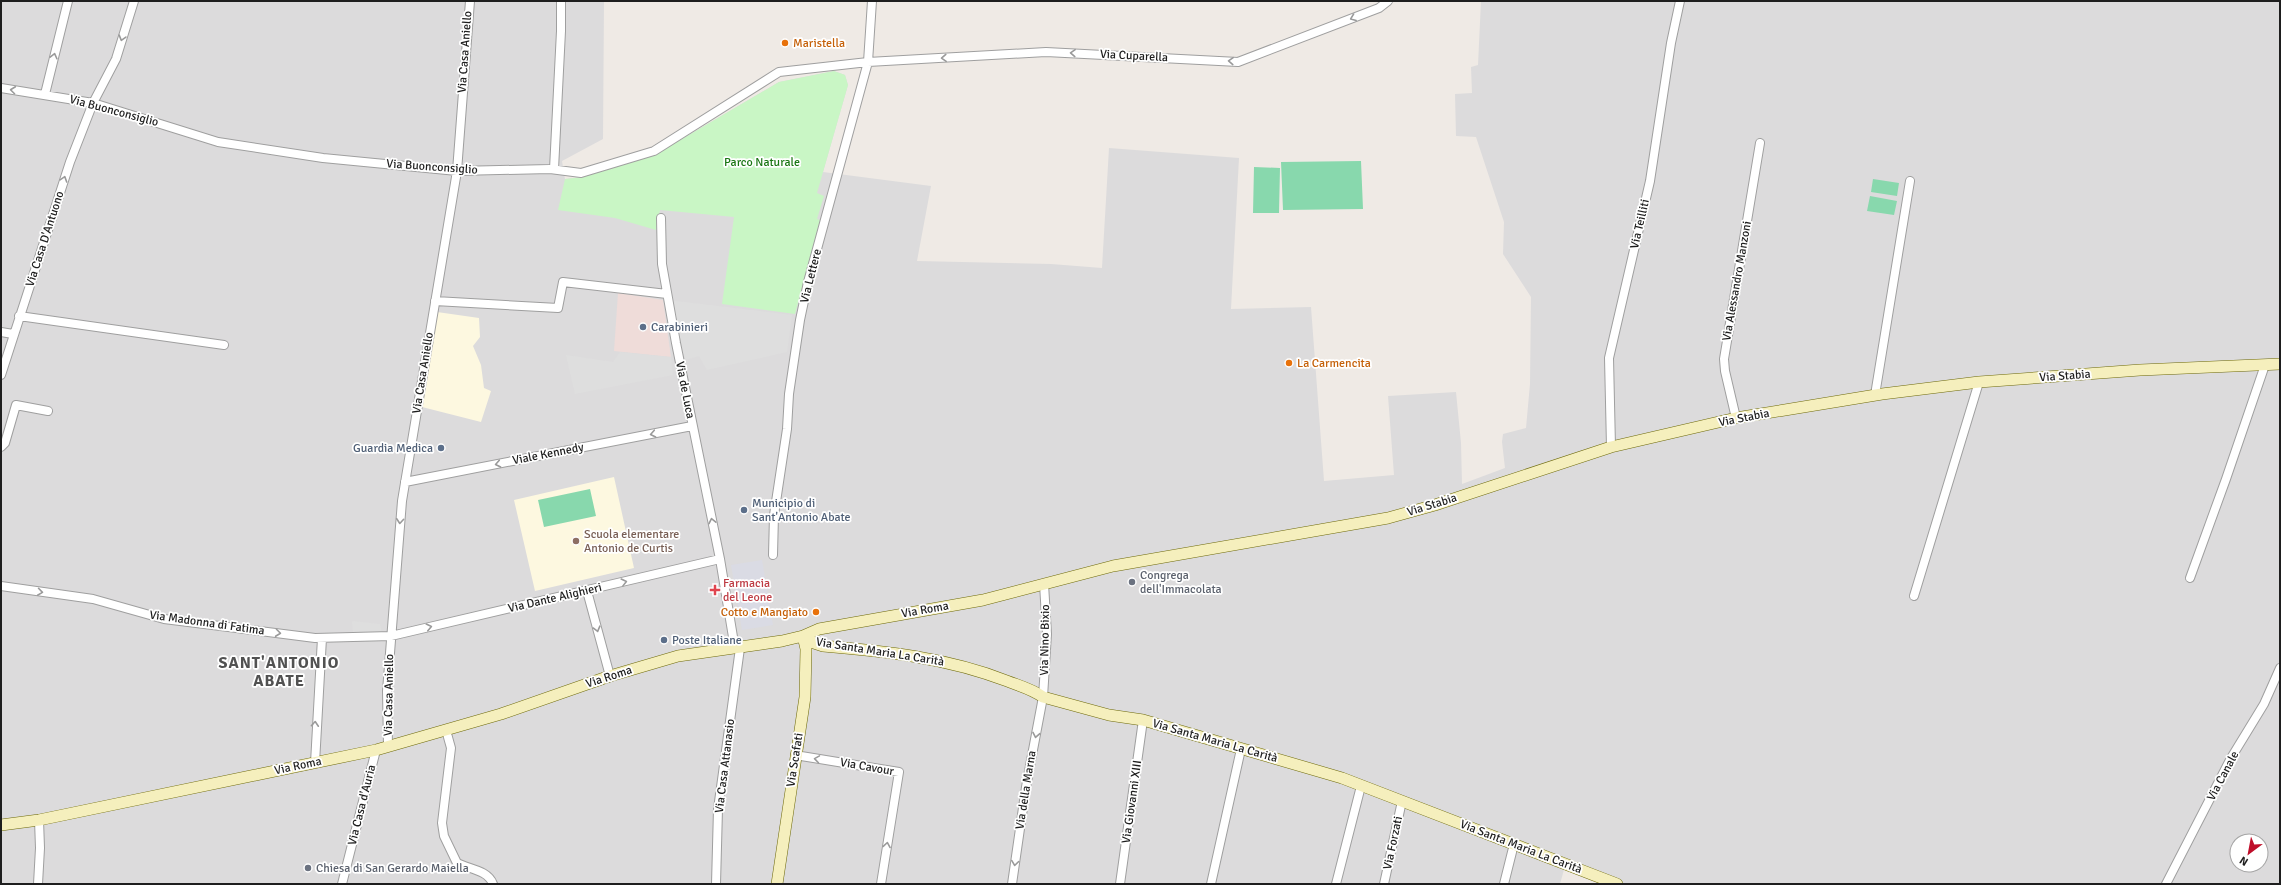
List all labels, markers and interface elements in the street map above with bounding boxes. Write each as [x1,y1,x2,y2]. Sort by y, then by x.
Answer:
street label: Via Casa Aniello [455,10,475,94]
one-way arrow [1350,13,1357,21]
one-way arrow [118,34,127,41]
place label: Maristella [793,36,845,51]
marker: Maristella [780,38,790,48]
street label: Via Cuparella [1100,47,1168,65]
one-way arrow [1070,49,1076,58]
one-way arrow [50,53,58,59]
one-way arrow [941,53,947,62]
one-way arrow [1228,57,1234,66]
one-way arrow [10,86,16,95]
street label: Via Buonconsiglio [68,92,160,130]
park label: Parco Naturale [724,155,800,170]
street label: Via Buonconsiglio [386,156,478,178]
one-way arrow [60,175,68,182]
street label: Via Casa D'Antuono [22,189,68,289]
street label: Via Teilliti [1627,198,1653,250]
street label: Via Alessandro Manzoni [1719,220,1755,342]
street label: Via Lettere [797,247,825,305]
place label: Carabinieri [651,320,708,335]
marker: Carabinieri [638,322,648,332]
street label: Via Casa Aniello [409,331,437,415]
place label: La Carmencita [1297,356,1371,371]
marker: La Carmencita [1284,358,1294,368]
street label: Via de Luca [672,360,698,420]
street label: Via Stabia [2039,367,2091,385]
street label: Via Stabia [1717,406,1771,430]
one-way arrow [650,429,657,437]
street label: Viale Kennedy [511,440,585,468]
place label: Guardia Medica [353,441,433,456]
marker: Guardia Medica [436,443,446,453]
one-way arrow [495,459,502,468]
street label: Via Stabia [1405,490,1459,520]
place label: Municipio di Sant'Antonio Abate [752,496,851,525]
marker: Municipio di Sant'Antonio Abate [739,505,749,515]
one-way arrow [396,518,405,524]
one-way arrow [708,518,716,524]
place label: Scuola elementare Antonio de Curtis [584,527,679,556]
marker: Scuola elementare Antonio de Curtis [571,536,581,546]
place label: Congrega dell'Immacolata [1140,568,1222,597]
place label: Farmacia del Leone [723,576,772,605]
marker: Congrega dell'Immacolata [1127,577,1137,587]
one-way arrow [620,579,627,587]
street label: Via Dante Alighieri [507,580,603,616]
marker: Farmacia del Leone [710,585,720,595]
one-way arrow [37,587,43,596]
street label: Via Roma [900,598,950,622]
street label: Via Nino Bixio [1037,604,1053,676]
place label: Cotto e Mangiato [721,605,808,620]
street label: Via Madonna di Fatima [148,607,266,639]
marker: Cotto e Mangiato [811,607,821,617]
one-way arrow [426,624,432,632]
one-way arrow [593,626,601,632]
one-way arrow [275,628,281,637]
place label: Poste Italiane [672,633,742,648]
street label: Via Santa Maria La Carità [815,634,945,670]
marker: Poste Italiane [659,635,669,645]
district label: SANT'ANTONIO ABATE [219,653,339,691]
street label: Via Casa Aniello [381,654,397,736]
street label: Via Roma [584,662,634,692]
street label: Via Santa Maria La Carità [1151,716,1279,766]
street label: Via Casa Attanasio [712,718,738,814]
one-way arrow [311,721,320,727]
street label: Via Scafati [783,732,807,788]
one-way arrow [1032,732,1041,738]
street label: Via della Marna [1012,749,1040,831]
street label: Via Canale [2204,749,2242,803]
street label: Via Roma [273,754,323,778]
one-way arrow [814,755,820,764]
street label: Via Cavour [839,755,896,779]
street label: Via Giovanni XIII [1119,759,1145,845]
street label: Via Casa d'Auria [345,763,379,847]
street label: Via Forzati [1380,815,1406,871]
street label: Via Santa Maria La Carità [1458,817,1584,877]
north arrow [2229,833,2269,873]
one-way arrow [883,842,891,849]
text: N [2237,854,2251,869]
one-way arrow [1011,860,1020,866]
place label: Chiesa di San Gerardo Maiella [316,861,469,876]
marker: Chiesa di San Gerardo Maiella [303,863,313,873]

